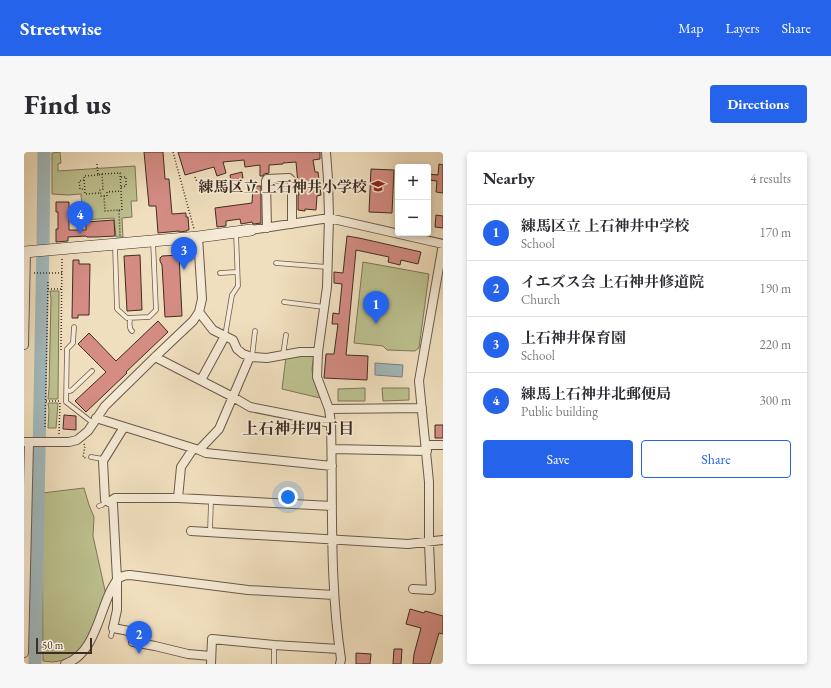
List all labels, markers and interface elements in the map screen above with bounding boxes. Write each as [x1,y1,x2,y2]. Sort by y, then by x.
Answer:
text: Streetwise [20,16,102,41]
text: Map [678,19,703,37]
text: Layers [725,19,760,37]
text: Share [782,19,811,37]
button: Directions [710,85,807,123]
text: Find us [24,86,111,122]
map controls [395,164,431,236]
button: + [395,164,431,200]
text: Nearby [483,167,535,189]
text: 4 results [750,170,791,187]
place label: 練馬区立 上石神井小学校 [198,177,367,196]
school or university icon: 練馬区立 上石神井小学校 [370,178,386,194]
button: − [395,200,431,236]
pin: 4 [67,201,93,234]
text: 練馬区立 上石神井中学校 [521,216,690,235]
text: 1 [493,224,499,241]
text: 170 m [760,224,791,241]
text: School [521,235,555,252]
pin: 3 [171,237,197,270]
text: イエズス会 上石神井修道院 [521,272,704,291]
text: 2 [493,280,499,297]
text: 190 m [760,280,791,297]
pin: 1 [363,291,389,324]
text: Church [521,291,560,308]
text: 上石神井保育園 [521,328,626,347]
text: 3 [493,336,499,353]
text: 220 m [760,336,791,353]
text: School [521,347,555,364]
text: 練馬上石神井北郵便局 [521,384,671,403]
text: 4 [493,392,499,409]
text: 300 m [760,392,791,409]
text: Public building [521,403,598,420]
district label: 上石神井四丁目 [242,418,354,439]
button: Save [483,440,633,478]
button: Share [641,440,791,478]
your location [278,487,298,507]
pin: 2 [126,621,152,654]
scale bar [36,636,92,655]
text: 50 m [42,638,63,652]

